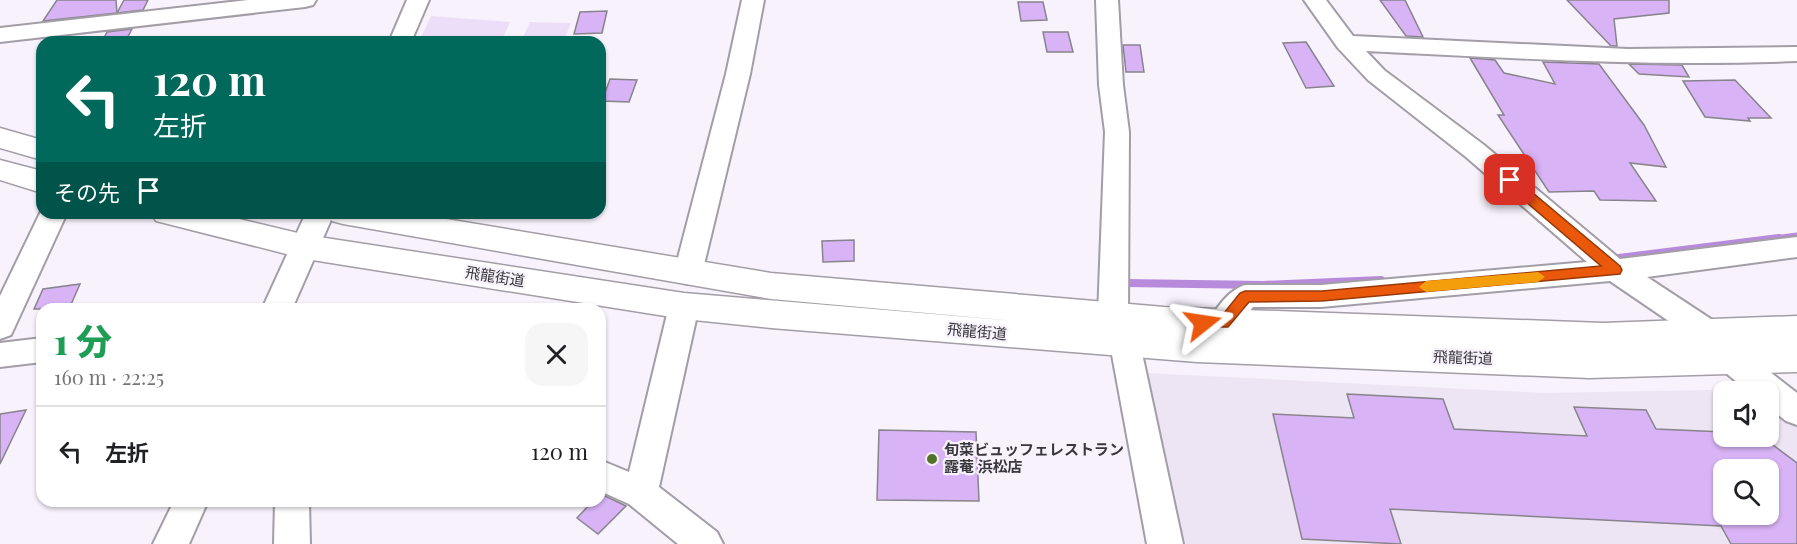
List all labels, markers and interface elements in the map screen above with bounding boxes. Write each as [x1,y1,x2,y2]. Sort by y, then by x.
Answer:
text: 120 m [153,51,266,107]
icon: left [54,60,132,138]
text: 左折 [153,107,207,143]
pin [1484,154,1535,205]
icon: arrive [1493,163,1526,196]
icon: arrive [132,174,165,207]
text: その先 [54,177,120,207]
street label: 飛龍街道 [464,261,526,291]
position arrow [1171,291,1235,355]
text: 1 分 [54,316,112,364]
street label: 飛龍街道 [946,318,1008,344]
button: close [525,323,588,386]
street label: 飛龍街道 [1433,346,1493,368]
text: 160 m · 22:25 [54,363,164,390]
map controls [1713,381,1779,525]
button: sound [1713,381,1779,447]
icon: left [54,435,87,468]
text: 120 m [531,436,588,466]
text: 左折 [105,437,149,467]
place label: 旬菜ビュッフェレストラン 露菴 浜松店 [944,439,1124,476]
marker: 旬菜ビュッフェレストラン 露菴 浜松店 [925,452,939,466]
button: search [1713,459,1779,525]

